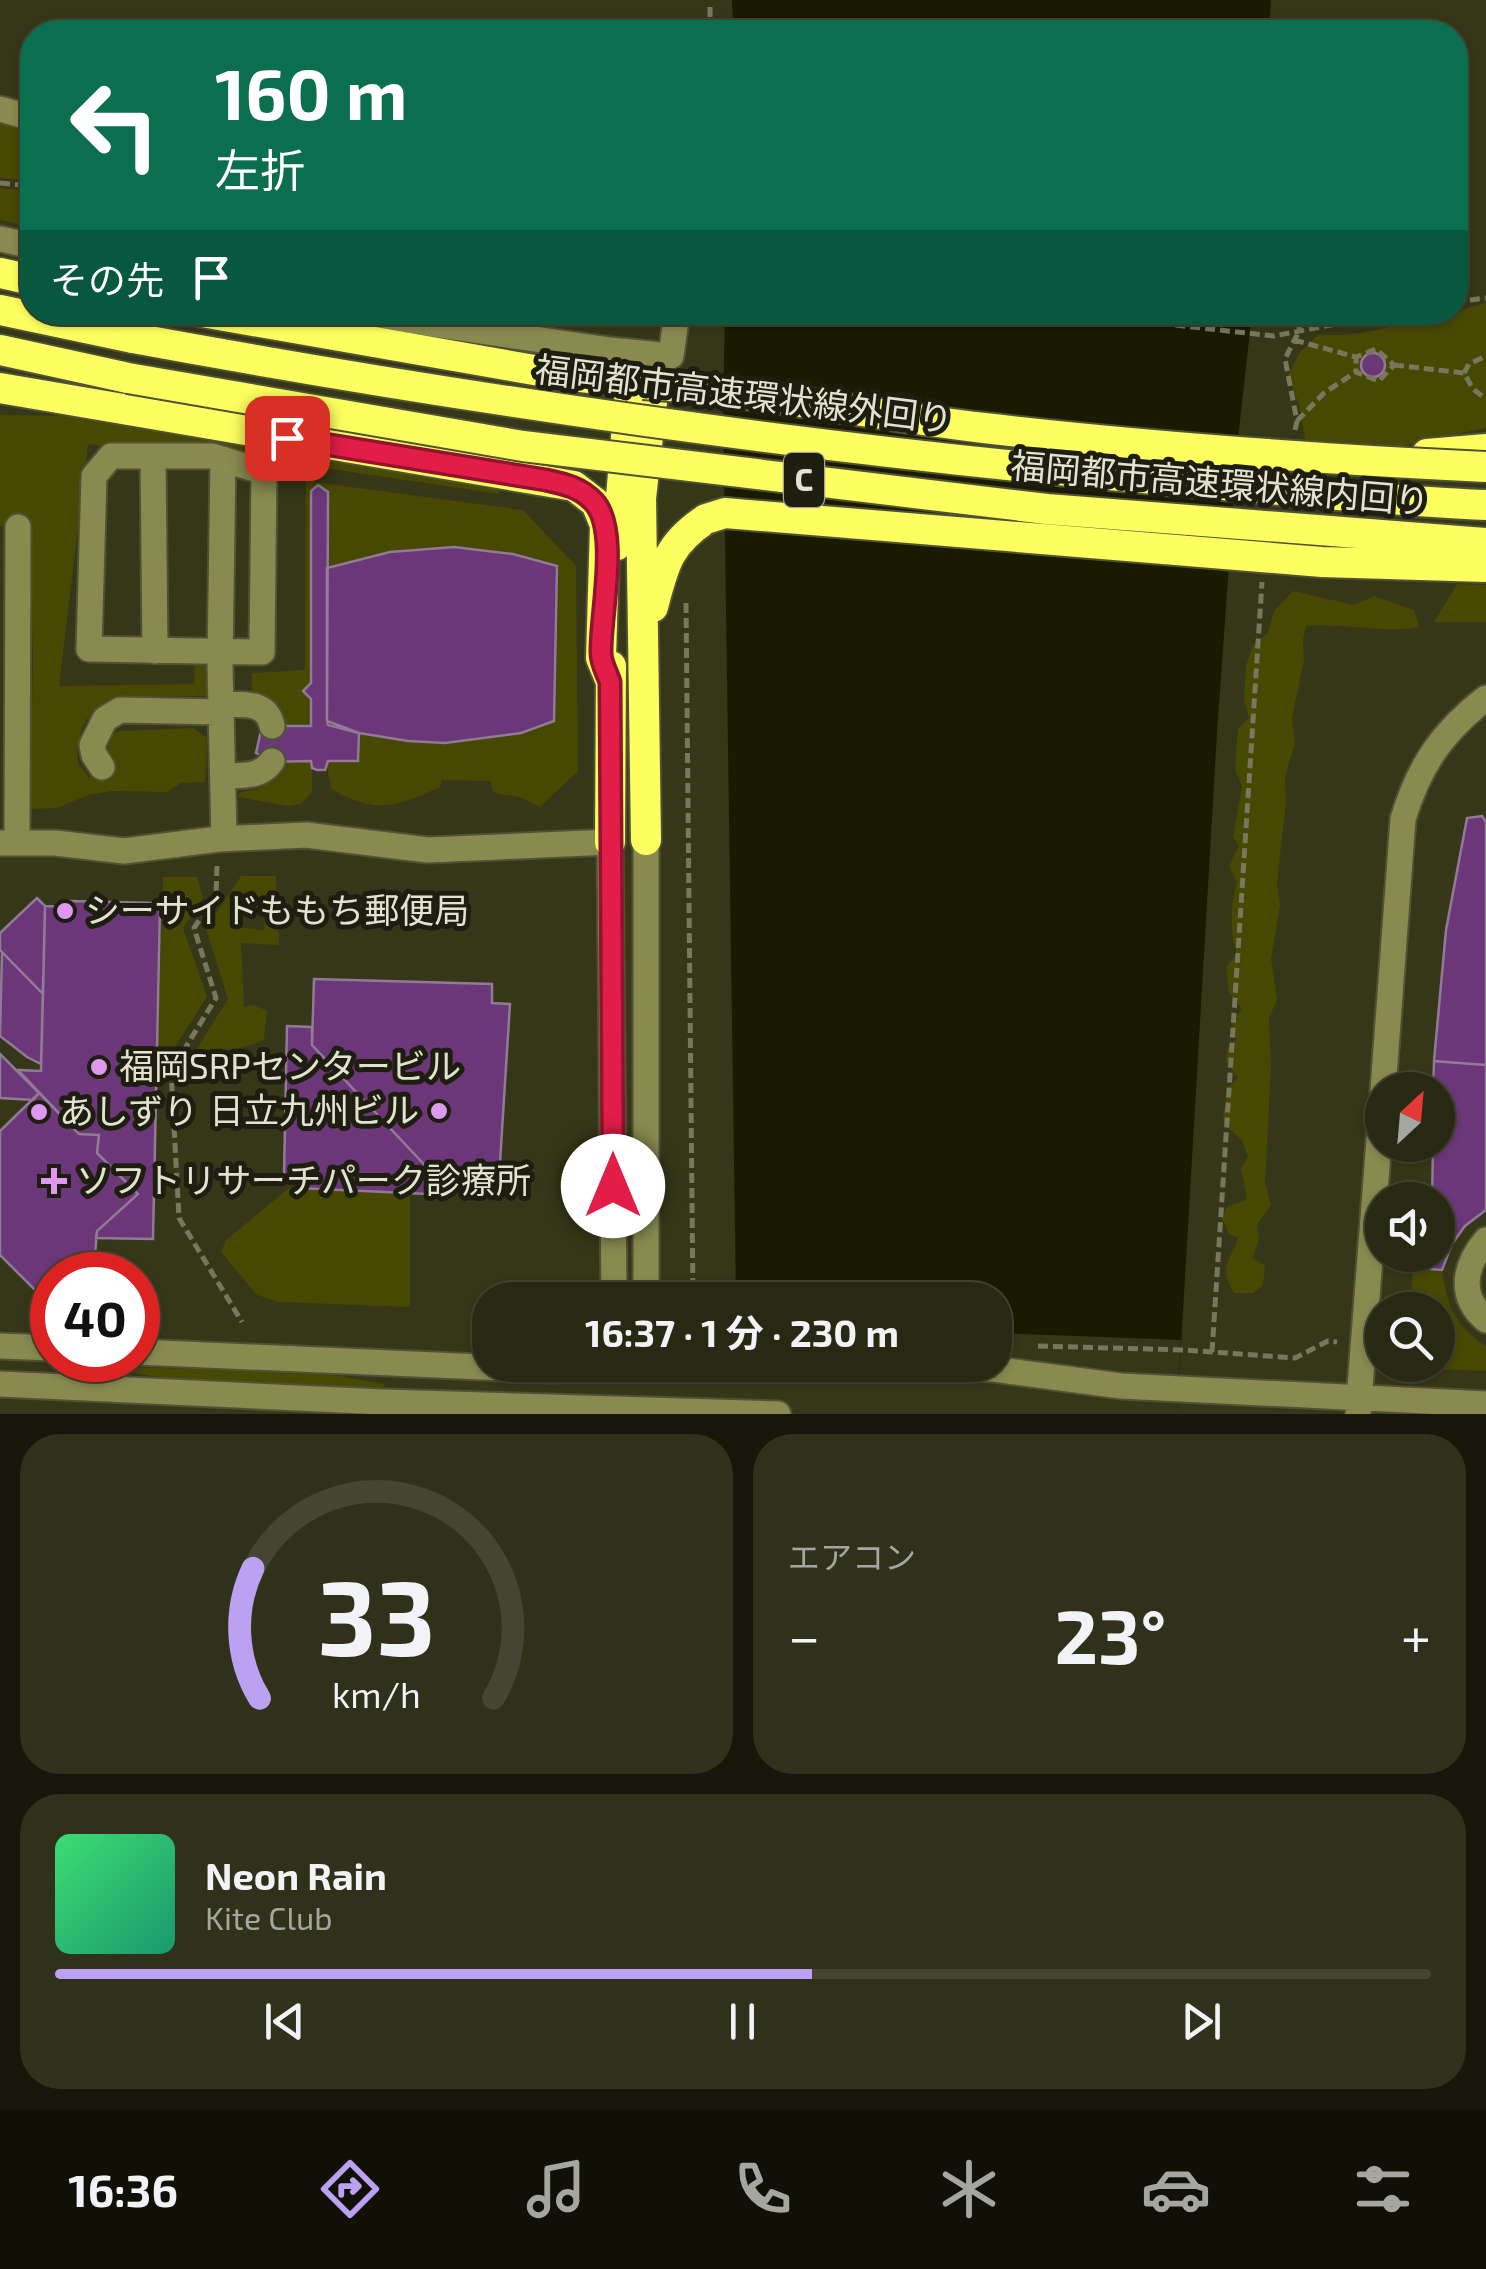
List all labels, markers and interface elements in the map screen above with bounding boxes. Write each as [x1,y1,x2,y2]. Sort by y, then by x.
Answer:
text: 160 m [215,50,408,134]
icon: left [50,60,180,190]
text: 左折 [215,142,305,196]
icon: arrive [184,250,239,305]
text: その先 [50,256,164,302]
street label: 福岡都市高速環状線外回り [533,347,955,439]
pin [245,396,330,481]
icon: arrive [260,411,315,466]
street label: 福岡都市高速環状線内回り [1009,443,1431,521]
road number: C [784,453,824,507]
place label: シーサイドももち郵便局 [85,888,469,930]
marker: シーサイドももち郵便局 [54,900,76,922]
place label: 福岡SRPセンタービル [119,1044,461,1086]
marker: 福岡SRPセンタービル [88,1056,110,1078]
north arrow [1365,1072,1455,1162]
map controls [1365,1072,1455,1382]
place label: 日立九州ビル [209,1088,419,1130]
place label: あしずり [59,1089,198,1131]
marker: 日立九州ビル [428,1100,450,1122]
marker: あしずり [28,1101,50,1123]
position arrow [561,1134,665,1238]
place label: ソフトリサーチパーク診療所 [76,1158,531,1200]
marker: ソフトリサーチパーク診療所 [41,1168,67,1194]
button: sound [1365,1182,1455,1272]
speed limit sign: 40 [30,1252,160,1382]
button: search [1365,1292,1455,1382]
text: 16:37 · 1 分 · 230 m [585,1309,899,1355]
text: エアコン [788,1537,916,1575]
text: 33 [318,1552,435,1677]
text: 23° [1054,1589,1166,1679]
text: − [788,1602,820,1668]
text: + [1401,1602,1431,1668]
text: km/h [332,1672,421,1715]
text: Neon Rain [205,1852,387,1898]
text: Kite Club [205,1898,333,1936]
icon: previous [257,1994,312,2049]
icon: pause [715,1994,770,2049]
icon: next [1174,1994,1229,2049]
icon: directions [315,2154,385,2224]
icon: music [521,2154,591,2224]
icon: phone [728,2154,798,2224]
icon: climate [934,2154,1004,2224]
icon: car [1141,2154,1211,2224]
icon: filters [1348,2154,1418,2224]
text: 16:36 [68,2162,178,2216]

